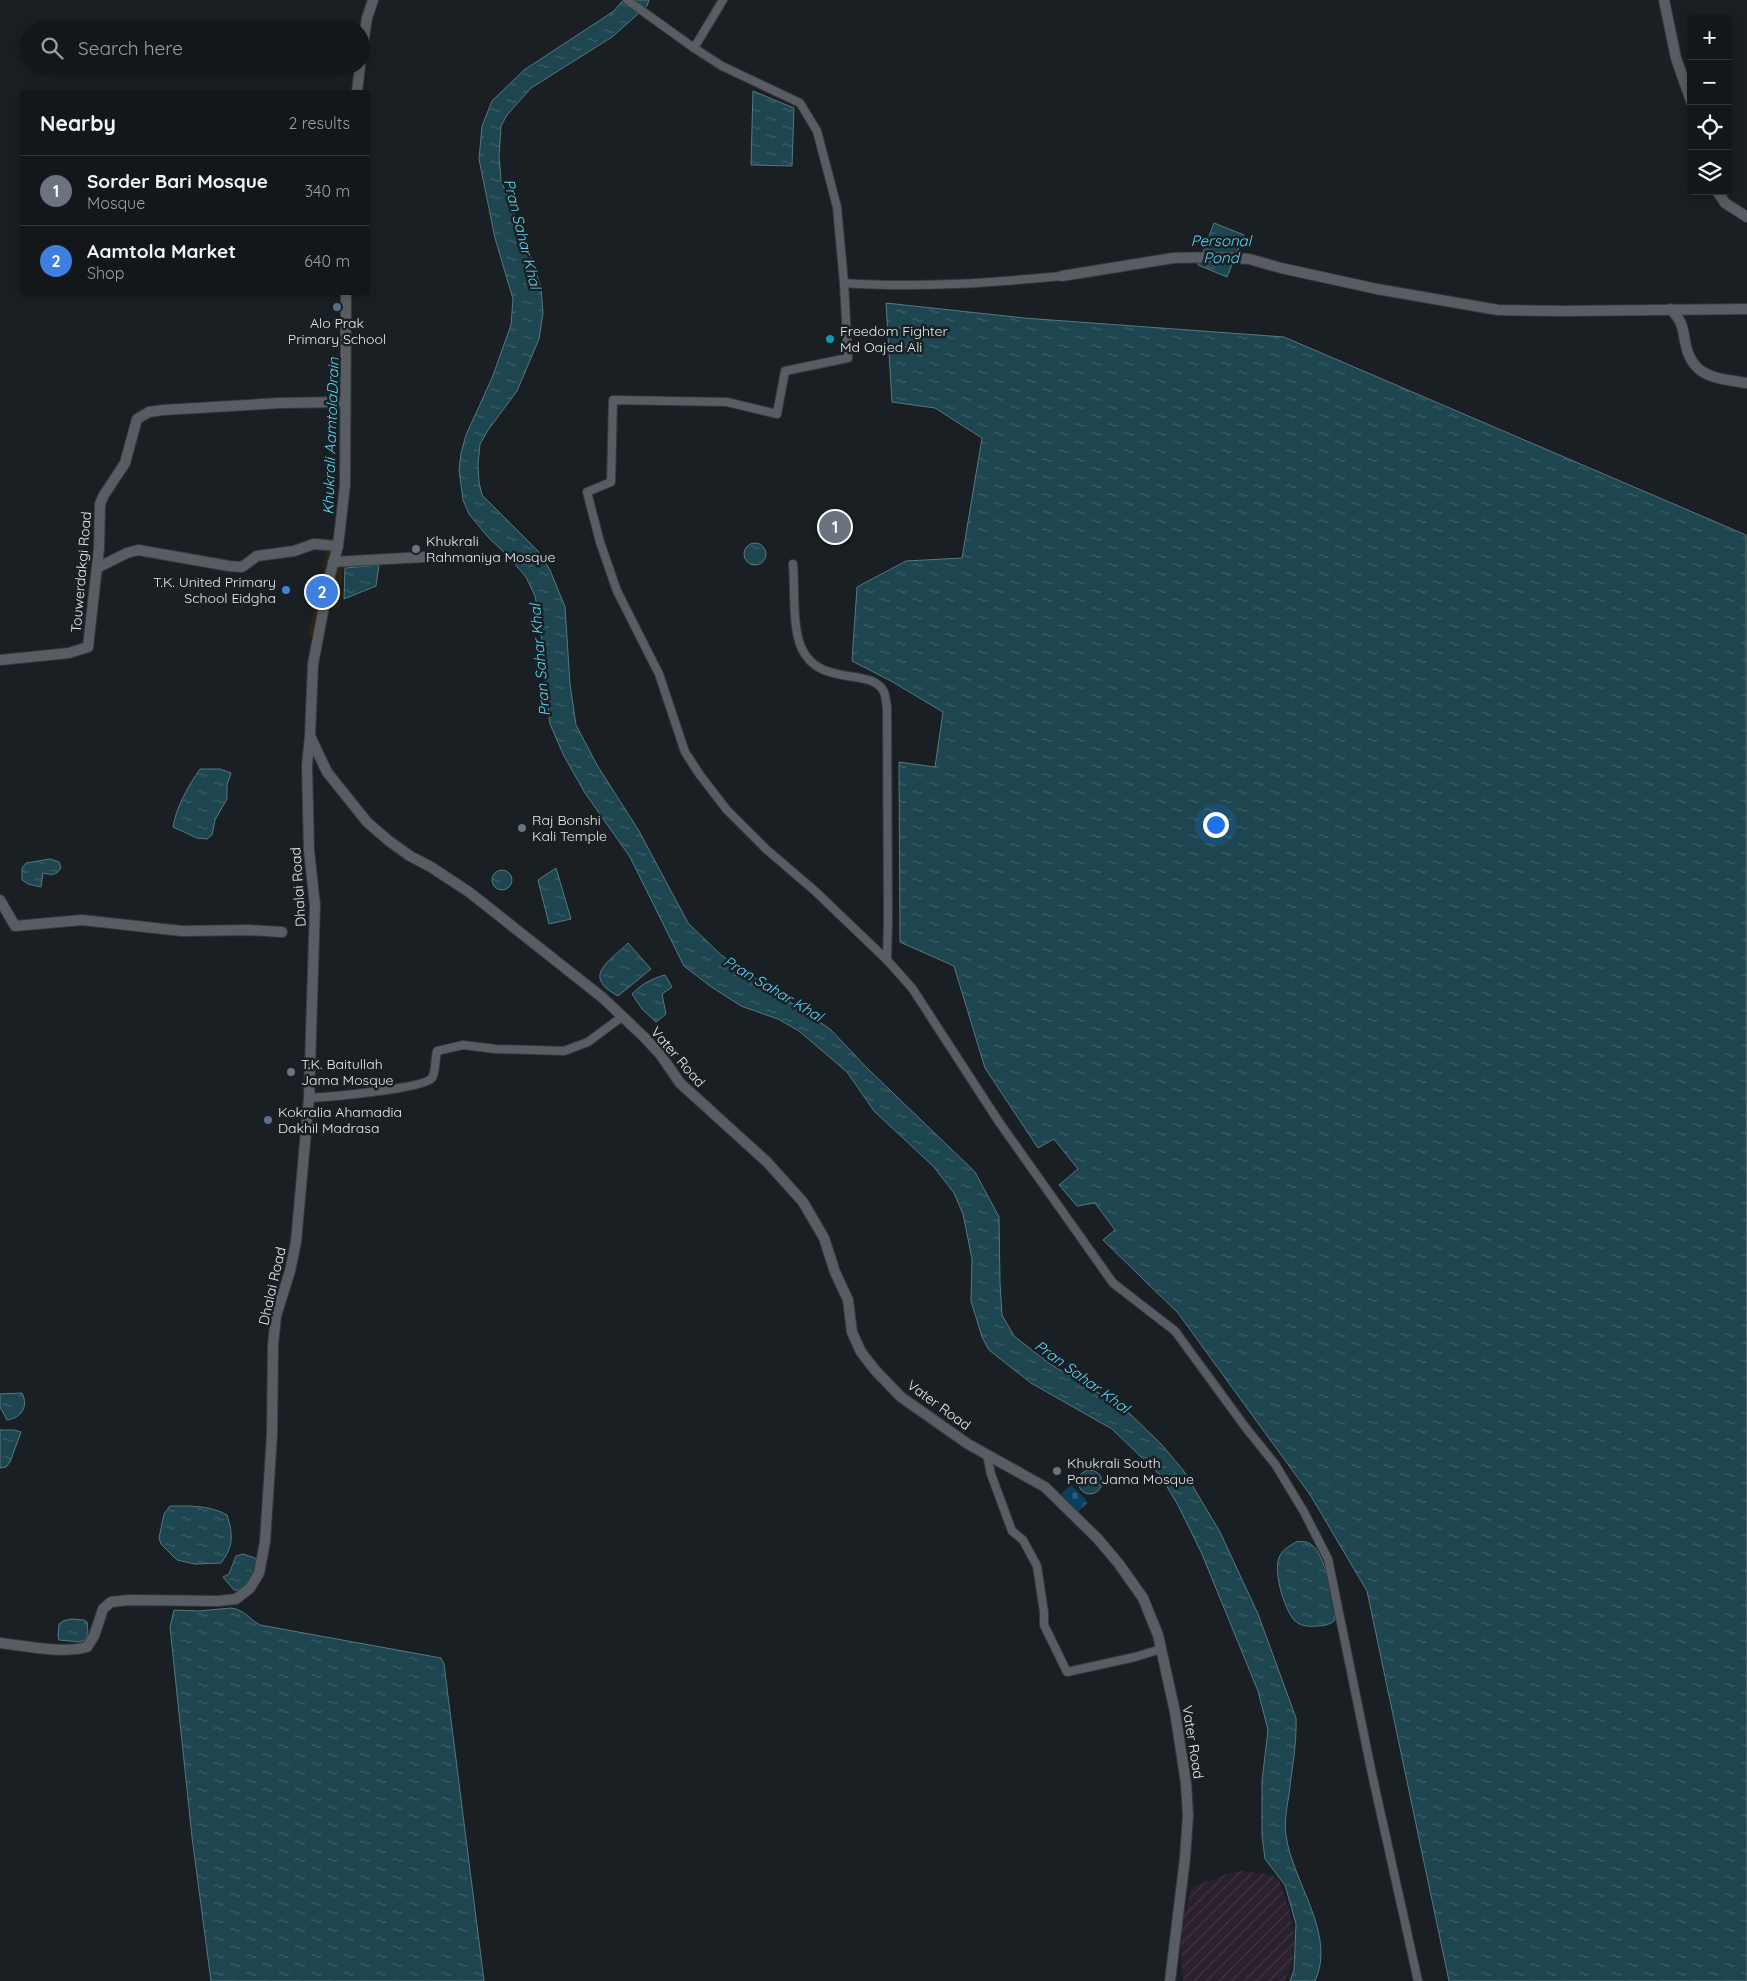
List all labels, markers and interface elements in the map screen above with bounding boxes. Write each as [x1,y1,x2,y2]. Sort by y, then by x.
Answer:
map controls [1687,15,1732,195]
button: + [1687,15,1732,60]
search box [20,20,370,75]
icon: search [38,34,66,62]
text: Search here [78,36,183,60]
button: − [1687,60,1732,105]
button: locate [1687,105,1732,150]
text: Nearby [40,110,116,136]
text: 2 results [288,113,350,133]
button: layers [1687,150,1732,195]
text: Sorder Bari Mosque [87,169,268,193]
water label: Pran Sahar Khal [500,177,546,292]
text: 1 [53,181,59,201]
text: 340 m [305,181,350,201]
text: Mosque [87,193,145,213]
water label: Personal Pond [1191,231,1253,267]
text: Aamtola Market [87,239,236,263]
text: 2 [51,251,61,271]
text: 640 m [304,251,350,271]
text: Shop [87,263,124,283]
marker: Alo Prak Primary School [331,301,343,313]
place label: Alo Prak Primary School [288,314,386,348]
place label: Freedom Fighter Md Oajed Ali [840,322,948,356]
marker: Freedom Fighter Md Oajed Ali [824,333,836,345]
water label: Khukrali AamtolaDrain [318,357,343,515]
pin: 1 [819,508,851,546]
street label: Touwerdakgi Road [67,511,95,633]
place label: Khukrali Rahmaniya Mosque [426,532,556,566]
marker: Khukrali Rahmaniya Mosque [410,543,422,555]
place label: T.K. United Primary School Eidgha [153,573,276,607]
pin: 2 [306,573,338,611]
marker: T.K. United Primary School Eidgha [280,584,292,596]
water label: Pran Sahar Khal [525,602,554,717]
place label: Raj Bonshi Kali Temple [532,811,607,845]
your location [1203,812,1229,838]
marker: Raj Bonshi Kali Temple [516,822,528,834]
street label: Dhalai Road [286,847,310,927]
water label: Pran Sahar Khal [720,951,828,1027]
street label: Vater Road [647,1023,709,1091]
place label: T.K. Baitullah Jama Mosque [301,1055,394,1089]
marker: T.K. Baitullah Jama Mosque [285,1066,297,1078]
place label: Kokralia Ahamadia Dakhil Madrasa [278,1103,402,1137]
marker: Kokralia Ahamadia Dakhil Madrasa [262,1114,274,1126]
street label: Dhalai Road [254,1245,290,1327]
water label: Pran Sahar Khal [1031,1336,1135,1418]
street label: Vater Road [904,1376,974,1434]
place label: Khukrali South Para Jama Mosque [1067,1454,1194,1488]
marker: Khukrali South Para Jama Mosque [1051,1465,1063,1477]
street label: Vater Road [1178,1704,1208,1780]

